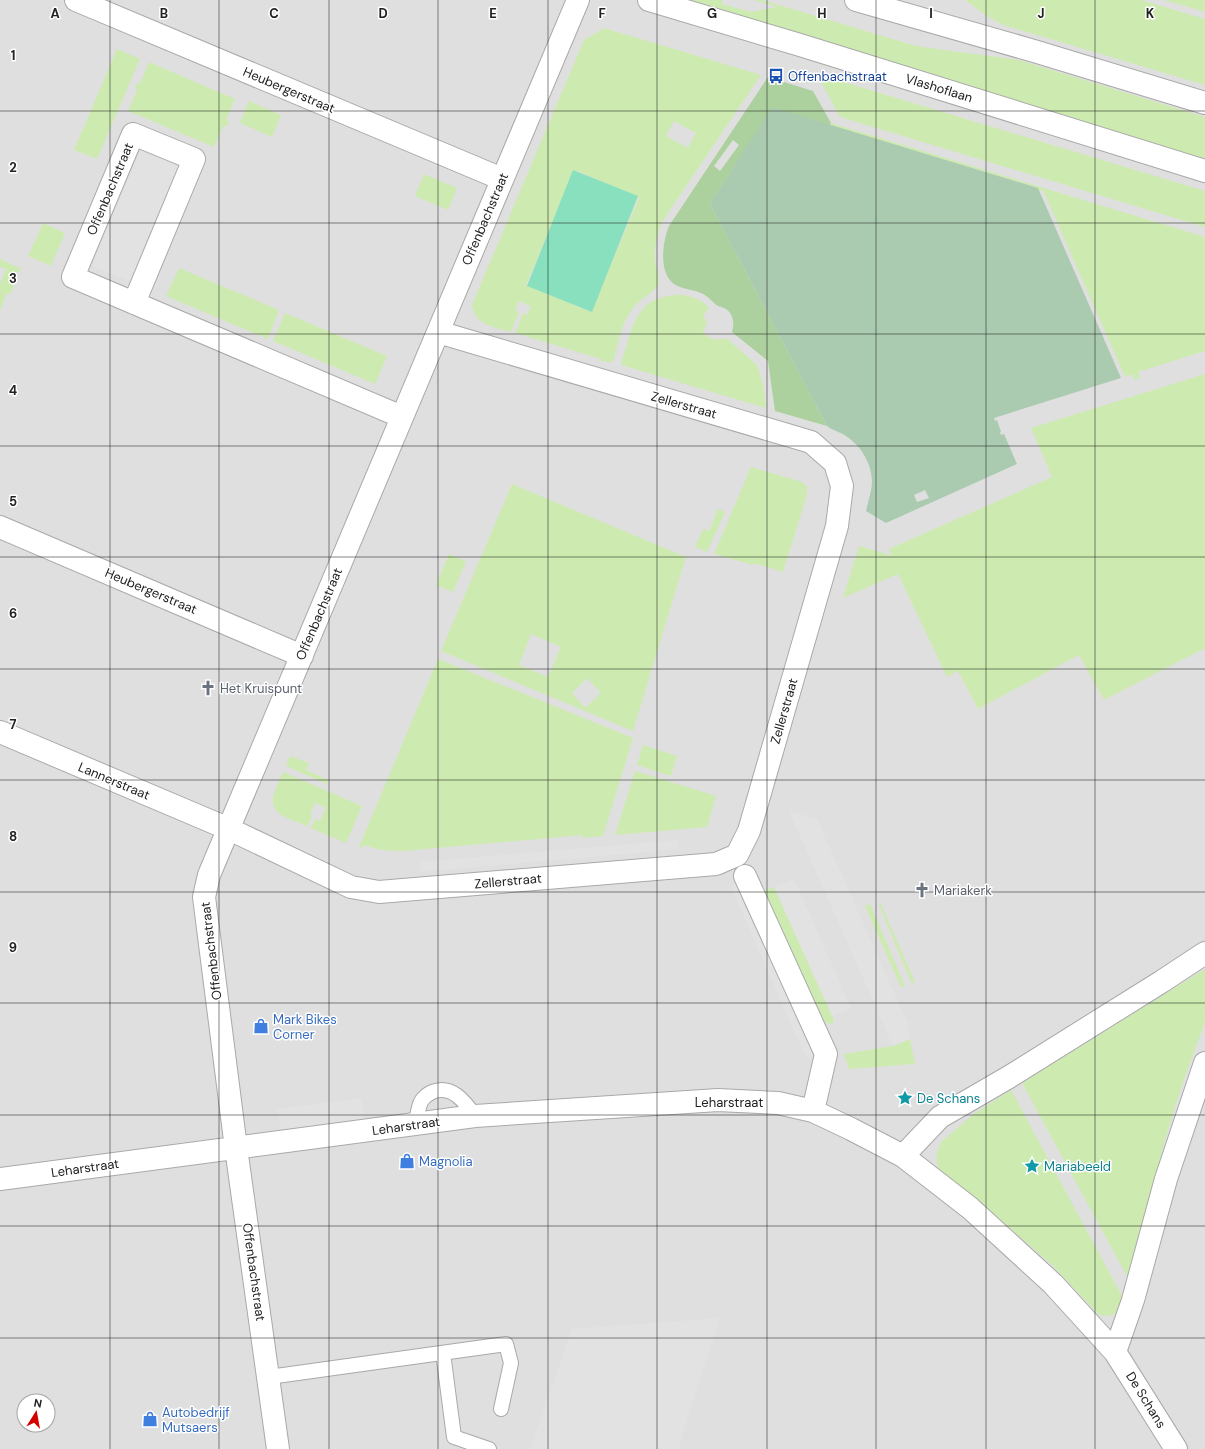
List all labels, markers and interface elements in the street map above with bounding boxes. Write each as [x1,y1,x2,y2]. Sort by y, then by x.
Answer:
text: A [50,5,60,22]
text: B [160,5,168,22]
text: C [269,5,279,22]
text: D [378,5,388,22]
text: E [489,5,497,22]
text: F [598,5,606,22]
text: G [707,5,717,22]
text: H [817,5,827,22]
text: I [929,5,933,22]
text: J [1037,5,1045,22]
text: K [1146,5,1155,22]
text: 1 [11,47,15,64]
street label: Heubergerstraat [240,63,338,117]
bus stop icon: Offenbachstraat [767,67,785,85]
place label: Offenbachstraat [788,68,887,85]
street label: Vlashoflaan [903,70,975,106]
street label: Offenbachstraat [83,140,137,238]
text: 2 [9,159,17,176]
street label: Offenbachstraat [458,170,512,268]
text: 3 [9,270,17,287]
text: 4 [9,382,17,399]
street label: Zellerstraat [649,388,719,422]
text: 5 [9,493,17,510]
street label: Heubergerstraat [102,564,200,618]
street label: Offenbachstraat [292,565,346,663]
text: 6 [9,605,17,622]
street label: Zellerstraat [767,676,801,746]
church icon: Het Kruispunt [199,679,217,697]
place label: Het Kruispunt [220,680,302,697]
text: 7 [10,716,17,733]
street label: Lannerstraat [76,758,152,804]
text: 8 [9,828,17,845]
street label: Zellerstraat [474,870,542,892]
church icon: Mariakerk [913,881,931,899]
place label: Mariakerk [934,882,992,899]
street label: Offenbachstraat [197,901,225,1001]
text: 9 [9,939,17,956]
place label: Mark Bikes Corner [273,1011,337,1043]
shop icon: Mark Bikes Corner [252,1017,270,1035]
place icon: De Schans [896,1089,914,1107]
place label: De Schans [917,1090,980,1107]
street label: Leharstraat [695,1094,763,1111]
street label: Leharstraat [371,1113,441,1139]
shop icon: Magnolia [398,1152,416,1170]
place label: Magnolia [419,1153,473,1170]
street label: Leharstraat [50,1155,120,1181]
place icon: Mariabeeld [1023,1157,1041,1175]
place label: Mariabeeld [1044,1158,1111,1175]
street label: Offenbachstraat [239,1222,269,1322]
street label: De Schans [1122,1369,1170,1431]
north arrow [16,1393,56,1433]
text: N [33,1396,43,1411]
place label: Autobedrijf Mutsaers [162,1404,230,1436]
shop icon: Autobedrijf Mutsaers [141,1410,159,1428]

